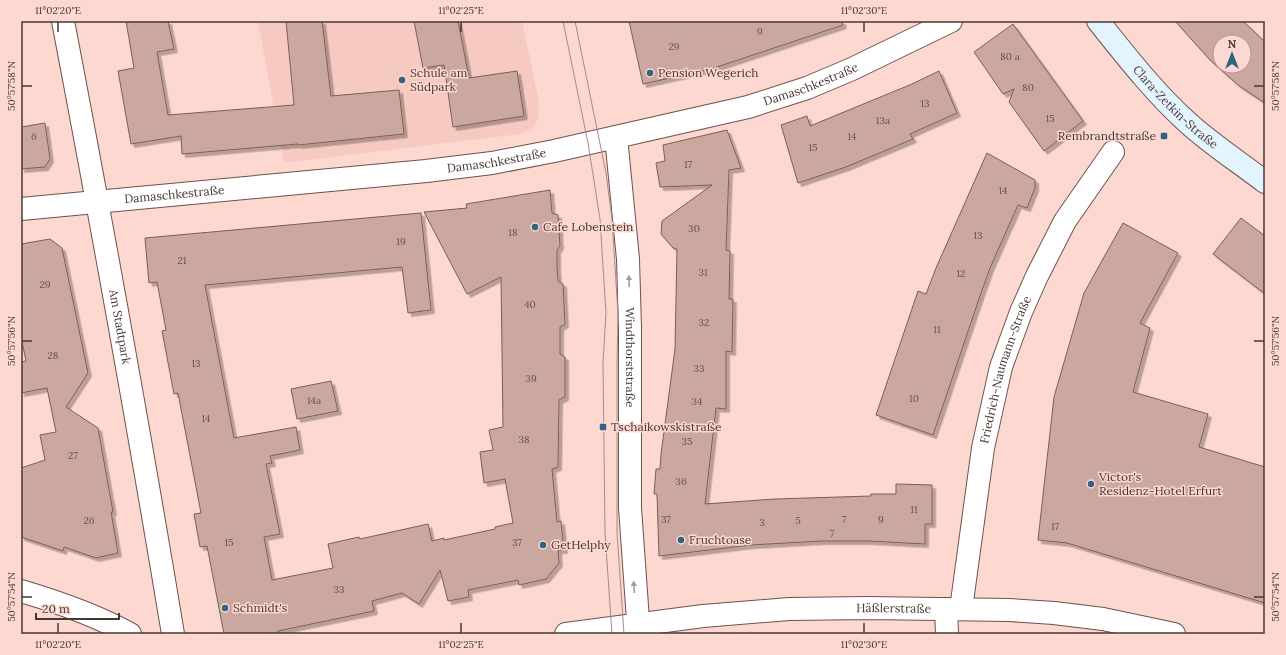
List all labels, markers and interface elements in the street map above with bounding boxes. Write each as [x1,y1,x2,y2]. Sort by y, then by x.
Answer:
text: 11°02'20"E [35,4,81,17]
text: 11°02'25"E [438,4,484,17]
text: 11°02'30"E [841,4,887,17]
house number: 9 [757,25,763,38]
north arrow [1212,34,1252,74]
text: N [1228,37,1237,51]
house number: 29 [668,40,680,53]
house number: 80 a [1000,50,1020,63]
street label: Damaschkestraße [761,59,861,109]
text: 50°57'58"N [5,61,18,111]
text: 50°57'58"N [1269,61,1282,111]
street label: Clara-Zetkin-Straße [1130,62,1222,152]
place label: Schule am Südpark [410,65,468,94]
place label: Pension Wegerich [658,65,759,80]
marker: Pension Wegerich [645,68,655,78]
marker: Schule am Südpark [397,75,407,85]
house number: 80 [1022,81,1034,94]
house number: 13 [920,97,930,110]
house number: 15 [1045,112,1055,125]
house number: 13a [876,114,890,127]
place label: Rembrandtstraße [1058,128,1156,143]
house number: 6 [31,130,37,143]
house number: 14 [847,130,857,143]
marker: Rembrandtstraße [1159,131,1169,141]
house number: 15 [808,141,818,154]
street label: Damaschkestraße [446,145,548,175]
house number: 17 [684,158,693,171]
street label: Damaschkestraße [124,182,225,206]
house number: 14 [998,184,1008,197]
place label: Cafe Lobenstein [543,219,633,234]
marker: Cafe Lobenstein [530,222,540,232]
house number: 30 [688,222,700,235]
house number: 18 [508,226,518,239]
house number: 13 [973,229,983,242]
house number: 19 [396,235,406,248]
house number: 21 [177,254,187,267]
house number: 31 [698,266,708,279]
house number: 12 [956,267,966,280]
one-way arrow [626,274,632,287]
house number: 29 [39,278,51,291]
street label: Am Stadtpark [106,287,134,366]
street label: Friedrich-Naumann-Straße [976,293,1034,445]
house number: 40 [524,298,536,311]
street label: Windthorststraße [622,307,638,408]
text: 50°57'56"N [5,316,18,366]
house number: 32 [699,316,709,329]
text: 50°57'56"N [1269,316,1282,366]
house number: 11 [933,323,941,336]
house number: 28 [48,349,59,362]
house number: 13 [191,357,201,370]
house number: 33 [693,362,705,375]
house number: 39 [525,372,537,385]
house number: 10 [909,392,919,405]
house number: 14a [307,394,321,407]
house number: 34 [692,395,703,408]
house number: 14 [201,412,211,425]
place label: Tschaikowskistraße [611,419,722,434]
marker: Tschaikowskistraße [598,422,608,432]
house number: 38 [518,433,530,446]
house number: 35 [681,435,693,448]
house number: 27 [68,449,78,462]
place label: Victor's Residenz-Hotel Erfurt [1098,469,1222,498]
house number: 36 [675,475,687,488]
marker: Victor's Residenz-Hotel Erfurt [1086,479,1096,489]
house number: 11 [910,503,918,516]
house number: 37 [661,513,671,526]
house number: 7 [842,513,847,526]
house number: 9 [878,513,884,526]
house number: 26 [83,514,95,527]
house number: 5 [795,514,801,527]
house number: 3 [759,516,765,529]
house number: 17 [1051,520,1060,533]
house number: 7 [830,527,835,540]
place label: Fruchtoase [689,532,752,547]
marker: Fruchtoase [676,535,686,545]
house number: 15 [224,536,234,549]
house number: 37 [512,536,522,549]
place label: GetHelphy [551,537,611,552]
marker: GetHelphy [538,540,548,550]
text: 50°57'54"N [5,572,18,622]
text: 50°57'54"N [1269,572,1282,622]
one-way arrow [631,581,638,593]
house number: 33 [333,583,345,596]
scale bar [36,595,119,621]
place label: Schmidt's [233,600,288,615]
street label: Häßlerstraße [856,600,932,616]
text: 20 m [42,601,70,616]
marker: Schmidt's [220,603,230,613]
text: 11°02'20"E [35,638,81,651]
text: 11°02'25"E [438,638,484,651]
text: 11°02'30"E [841,638,887,651]

